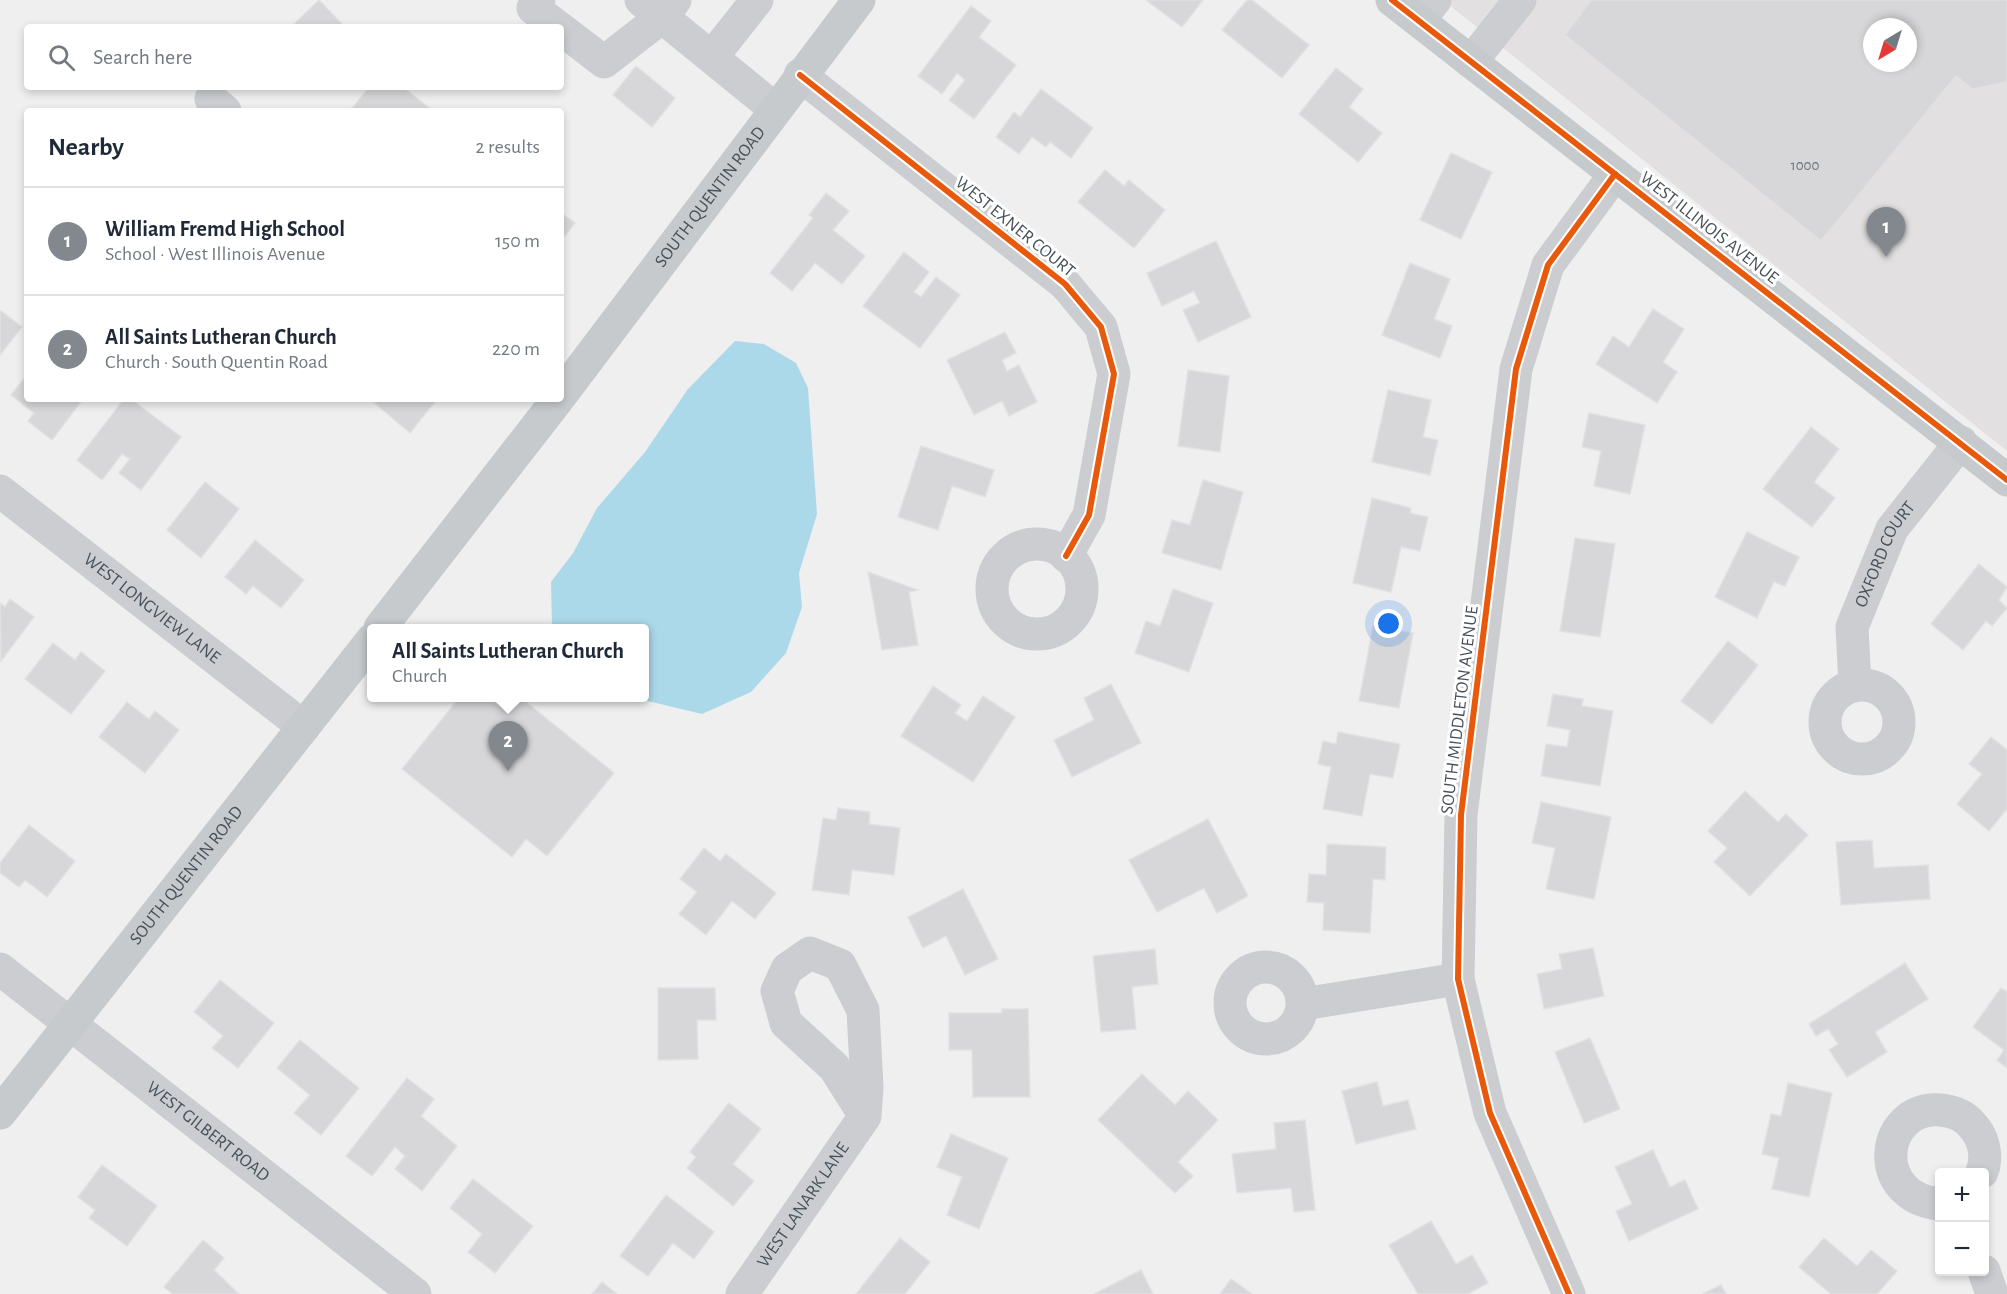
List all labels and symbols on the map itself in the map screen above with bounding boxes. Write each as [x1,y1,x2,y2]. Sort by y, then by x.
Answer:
north arrow [1863,18,1917,72]
street label: SOUTH QUENTIN ROAD [652,123,769,271]
house number: 1000 [1791,158,1820,173]
street label: WEST ILLINOIS AVENUE [1636,169,1782,288]
street label: WEST EXNER COURT [952,173,1078,281]
pin: 1 [1866,208,1906,257]
street label: OXFORD COURT [1852,498,1919,610]
street label: WEST LONGVIEW LANE [80,550,224,667]
street label: SOUTH MIDDLETON AVENUE [1438,605,1482,815]
your location [1374,609,1403,638]
pin: 2 [488,722,528,771]
street label: SOUTH QUENTIN ROAD [127,803,247,948]
street label: WEST GILBERT ROAD [143,1078,273,1185]
street label: WEST LANARK LANE [754,1139,853,1271]

